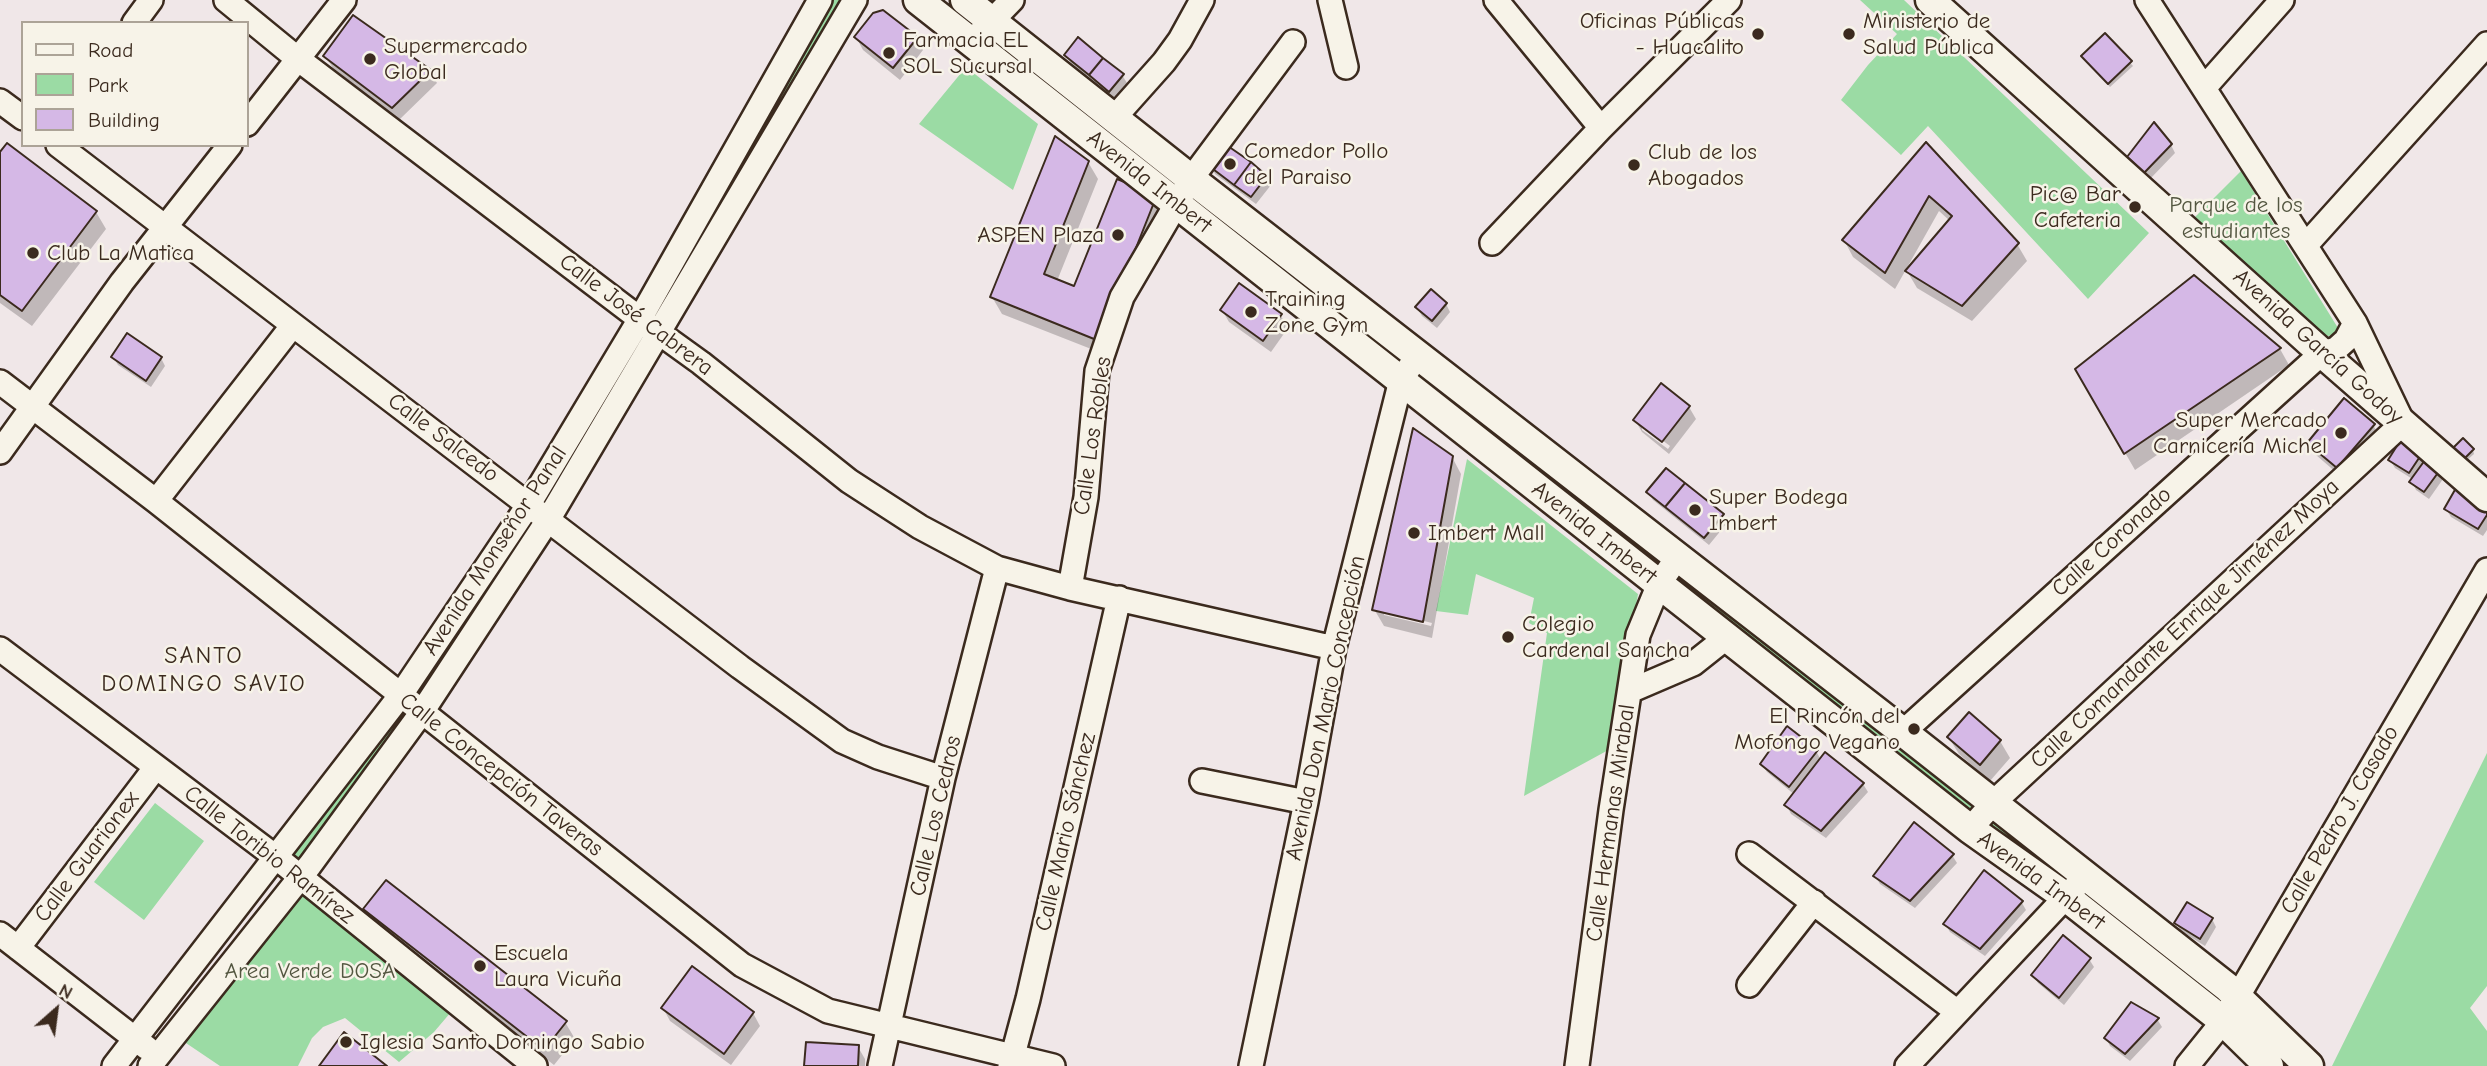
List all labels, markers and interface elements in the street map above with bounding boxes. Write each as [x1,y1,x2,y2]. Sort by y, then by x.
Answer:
place label: Oficinas Públicas - Huacalito [1580,7,1744,61]
place label: Ministerio de Salud Pública [1863,7,1994,61]
legend [21,21,248,147]
place label: Farmacia EL SOL Sucursal [903,26,1032,80]
marker: Oficinas Públicas - Huacalito [1750,26,1766,42]
marker: Ministerio de Salud Pública [1841,26,1857,42]
place label: Supermercado Global [384,32,528,86]
text: Road [88,38,133,62]
marker: Farmacia EL SOL Sucursal [881,45,897,61]
marker: Supermercado Global [362,51,378,67]
text: Park [88,73,128,97]
text: Building [88,108,160,132]
street label: Avenida Imbert [1081,125,1217,239]
place label: Comedor Pollo del Paraiso [1244,137,1388,191]
place label: Club de los Abogados [1648,138,1757,192]
marker: Comedor Pollo del Paraiso [1222,156,1238,172]
marker: Club de los Abogados [1626,157,1642,173]
place label: Pic@ Bar Cafeteria [2030,180,2121,234]
park label: Parque de los estudiantes [2169,191,2303,245]
marker: Pic@ Bar Cafeteria [2127,199,2143,215]
place label: ASPEN Plaza [977,221,1104,249]
marker: ASPEN Plaza [1110,227,1126,243]
place label: Club La Matica [47,239,194,267]
marker: Club La Matica [25,245,41,261]
street label: Calle José Cabrera [554,248,718,382]
street label: Avenida García Godoy [2227,263,2409,431]
place label: Training Zone Gym [1265,285,1368,339]
marker: Training Zone Gym [1243,304,1259,320]
street label: Calle Los Robles [1068,355,1118,517]
street label: Calle Salcedo [382,387,504,489]
place label: Super Mercado Carnicería Michel [2153,406,2327,460]
marker: Super Mercado Carnicería Michel [2333,425,2349,441]
street label: Avenida Monseñor Panal [417,441,573,661]
street label: Calle Comandante Enrique Jiménez Moya [2025,473,2345,775]
street label: Avenida Imbert [1526,476,1662,590]
street label: Calle Coronado [2047,481,2177,603]
place label: Super Bodega Imbert [1709,483,1848,537]
marker: Super Bodega Imbert [1687,502,1703,518]
place label: Imbert Mall [1428,519,1544,547]
marker: Imbert Mall [1406,525,1422,541]
street label: Avenida Don Mario Concepción [1280,553,1372,863]
place label: Colegio Cardenal Sancha [1522,610,1690,664]
marker: Colegio Cardenal Sancha [1500,629,1516,645]
district label: SANTO DOMINGO SAVIO [103,642,305,698]
street label: Calle Concepción Taveras [394,687,608,863]
street label: Calle Hermanas Mirabal [1581,702,1641,944]
place label: El Rincón del Mofongo Vegano [1734,702,1900,756]
marker: El Rincón del Mofongo Vegano [1906,721,1922,737]
street label: Calle Pedro J. Casado [2275,721,2405,919]
street label: Calle Mario Sánchez [1030,730,1102,934]
street label: Calle Los Cedros [904,733,968,899]
street label: Calle Toribio Ramírez [178,780,360,930]
street label: Calle Guarionex [29,786,145,928]
street label: Avenida Imbert [1972,825,2110,937]
place label: Escuela Laura Vicuña [494,939,622,993]
park label: Area Verde DOSA [225,957,395,985]
marker: Escuela Laura Vicuña [472,958,488,974]
north arrow [21,975,91,1045]
text: N [55,979,76,1004]
place label: Iglesia Santo Domingo Sabio [360,1028,645,1056]
marker: Iglesia Santo Domingo Sabio [338,1034,354,1050]

